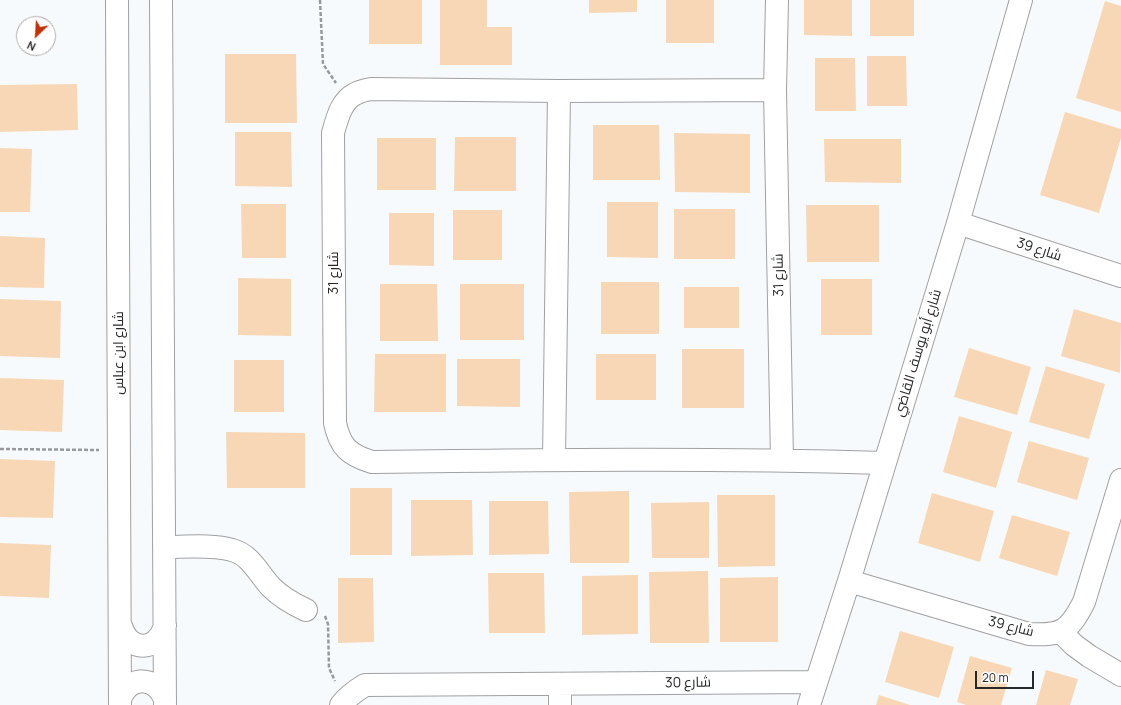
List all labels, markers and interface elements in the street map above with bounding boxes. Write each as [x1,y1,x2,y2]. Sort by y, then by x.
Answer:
north arrow [16,16,56,56]
text: N [24,38,38,55]
street label: شارع 39 [1014,235,1064,265]
street label: شارع 31 [326,251,342,295]
street label: شارع 31 [770,253,788,297]
street label: شارع أبو يوسف القاضي [891,287,945,419]
street label: شارع ابن عباس [111,311,127,395]
street label: شارع 39 [986,613,1036,641]
scale bar [977,663,1036,689]
text: 20 m [982,669,1009,686]
street label: شارع 30 [665,674,711,692]

